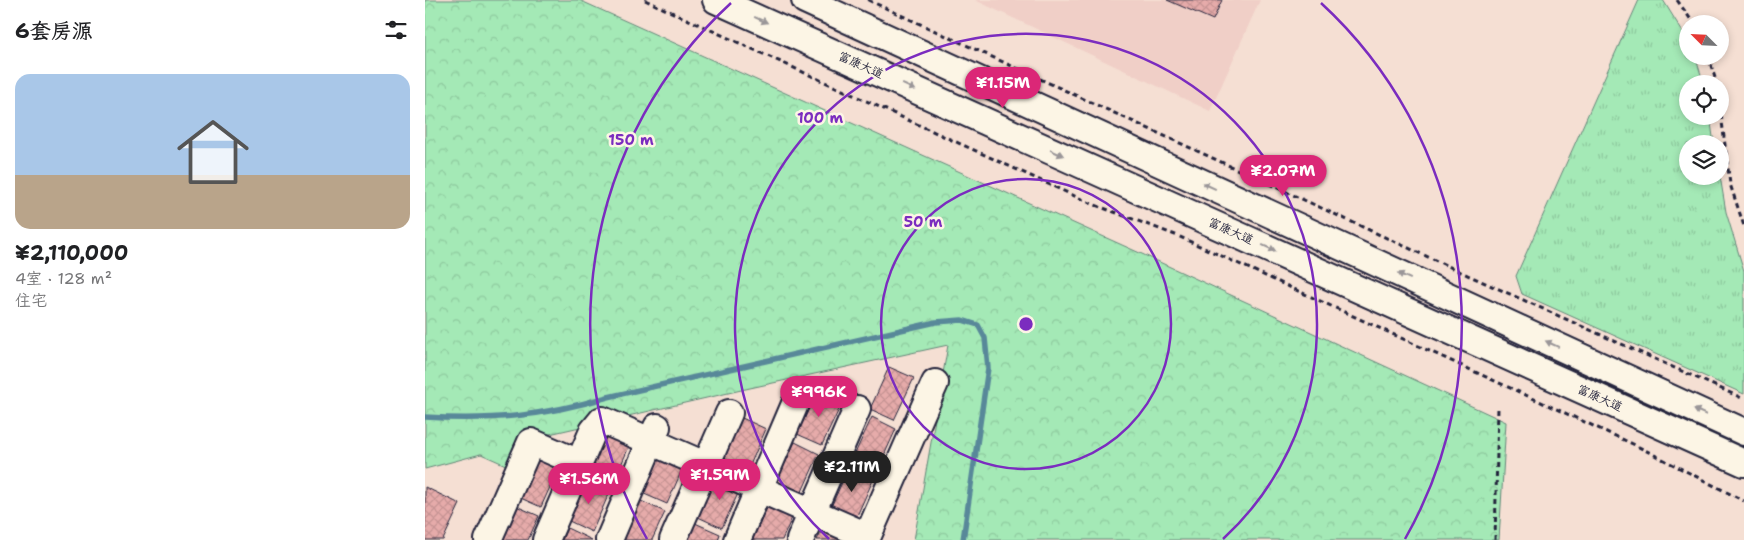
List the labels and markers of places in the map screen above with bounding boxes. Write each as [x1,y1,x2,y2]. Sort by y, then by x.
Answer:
pin: ¥1.15M [962,66,1044,109]
pin: ¥2.07M [1242,154,1324,197]
centre of rings [1017,315,1035,333]
pin: ¥996K [784,376,854,418]
pin: ¥2.11M [811,450,893,493]
pin: ¥1.59M [679,458,761,501]
pin: ¥1.56M [548,462,630,505]

